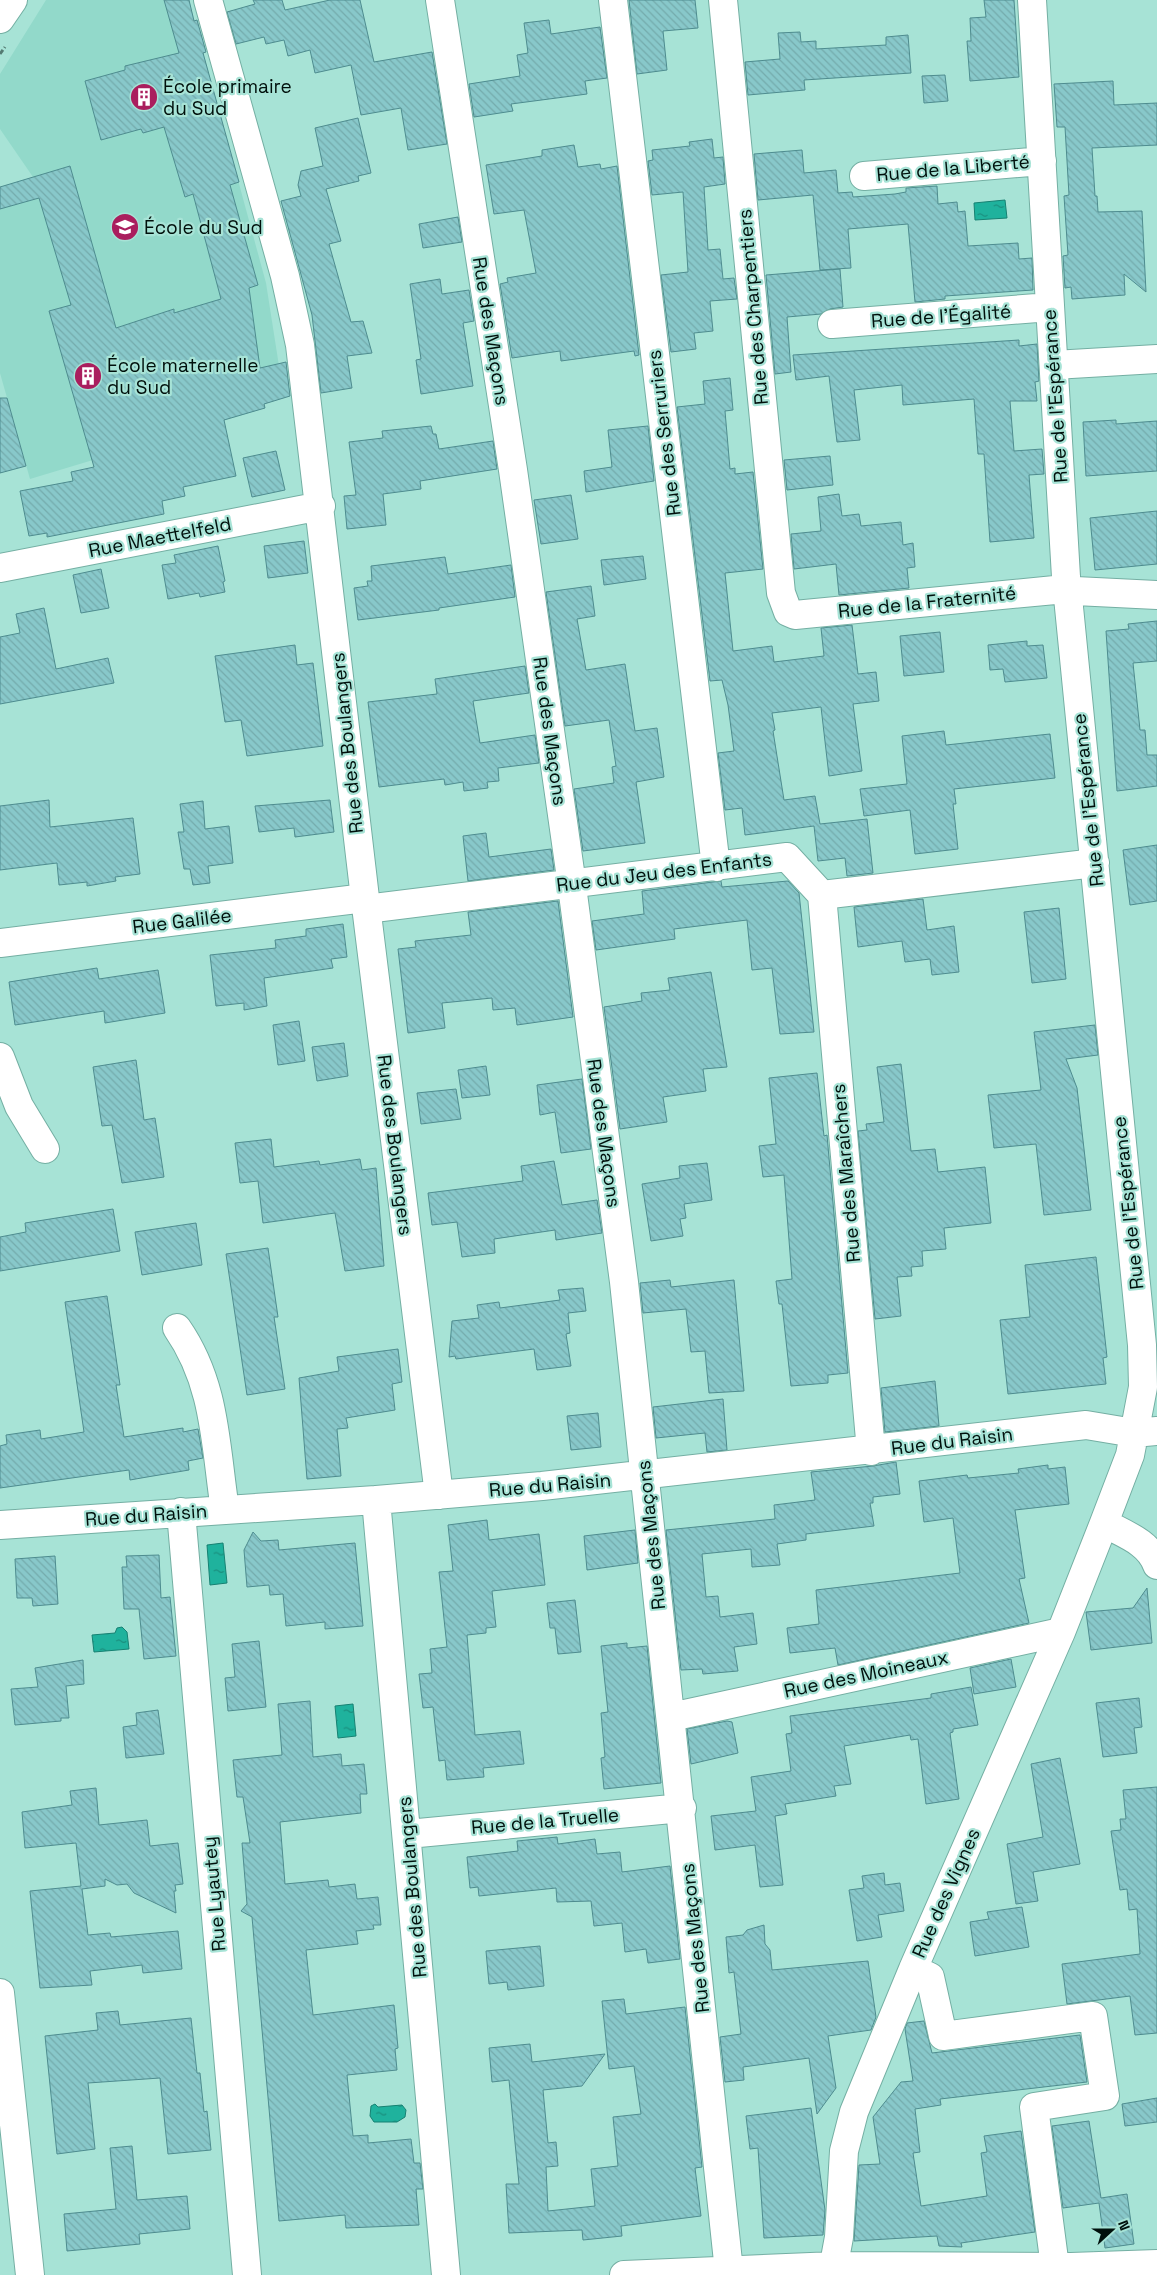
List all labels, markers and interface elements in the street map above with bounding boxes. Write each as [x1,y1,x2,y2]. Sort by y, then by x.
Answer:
place label: École primaire du Sud [163,74,292,121]
building icon: École primaire du Sud [129,82,159,112]
street label: Rue de la Liberté [875,149,1031,187]
street label: Rue des Charpentiers [732,208,774,406]
school or university icon: École du Sud [110,212,140,242]
place label: École du Sud [144,215,263,240]
street label: Rue des Maçons [467,255,515,407]
street label: Rue de l'Égalité [870,299,1012,333]
street label: Rue de l'Espérance [1036,308,1074,484]
street label: Rue des Serruriers [641,349,687,517]
place label: École maternelle du Sud [107,353,259,400]
building icon: École maternelle du Sud [73,361,103,391]
street label: Rue Maettelfeld [86,511,234,563]
street label: Rue de la Fraternité [837,580,1017,624]
street label: Rue des Boulangers [325,651,369,835]
street label: Rue des Maçons [527,655,573,807]
street label: Rue de l'Espérance [1066,712,1110,888]
street label: Rue du Jeu des Enfants [555,846,773,898]
street label: Rue Galilée [131,903,233,939]
street label: Rue des Boulangers [372,1053,418,1237]
street label: Rue des Maçons [581,1057,627,1209]
street label: Rue des Maraîchers [826,1083,866,1263]
street label: Rue de l'Espérance [1106,1115,1150,1291]
street label: Rue du Raisin [890,1421,1014,1461]
street label: Rue des Maçons [631,1459,671,1611]
street label: Rue du Raisin [488,1467,612,1503]
street label: Rue du Raisin [84,1498,208,1532]
street label: Rue des Moineaux [782,1644,950,1704]
street label: Rue des Boulangers [392,1795,432,1979]
street label: Rue de la Truelle [470,1802,620,1840]
street label: Rue des Vignes [906,1824,986,1962]
street label: Rue Lyautey [197,1835,231,1953]
street label: Rue des Maçons [675,1862,715,2014]
north arrow [1087,2205,1137,2255]
text: N [1114,2218,1134,2233]

